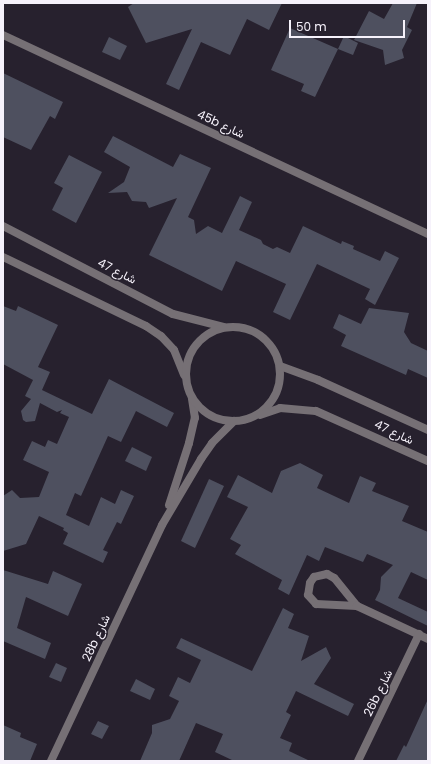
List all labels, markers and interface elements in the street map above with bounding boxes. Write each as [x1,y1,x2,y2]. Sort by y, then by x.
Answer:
scale bar [291,12,407,38]
text: 50 m [296,18,327,35]
street label: 45b شارع [195,107,247,141]
street label: شارع 47 [95,255,139,287]
street label: شارع 47 [372,417,416,447]
street label: 28b شارع [79,612,113,664]
street label: 26b شارع [361,667,395,719]

